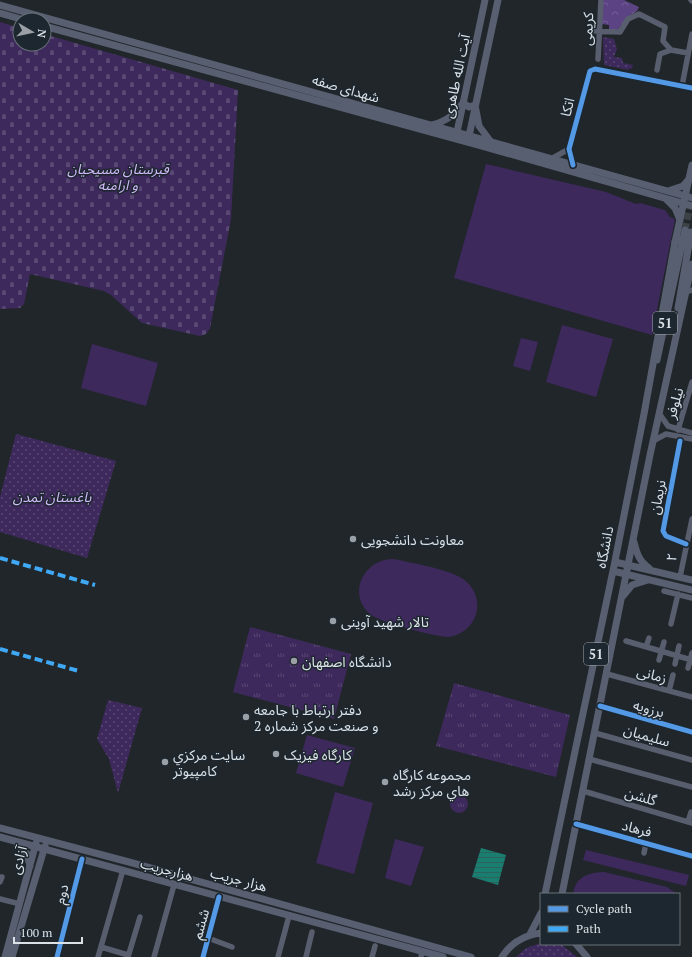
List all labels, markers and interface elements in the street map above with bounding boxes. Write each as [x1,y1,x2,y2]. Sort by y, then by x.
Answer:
north arrow [12,12,52,52]
street label: کریمی [577,12,597,46]
text: N [34,28,49,39]
street label: آیت الله طاهری [438,31,474,120]
street label: شهدای صفه [310,69,382,107]
street label: اتکا [556,96,578,118]
park label: قبرستان مسیحیان و ارامنه [67,159,170,194]
road number: 51 [653,312,677,334]
street label: نیلوفر [660,385,688,422]
street label: نریمان [644,478,670,516]
park label: باغستان تمدن [13,487,91,506]
street label: دانشگاه [591,524,617,570]
place label: معاونت دانشجویی [361,530,464,549]
marker: معاونت دانشجویی [348,534,358,544]
street label: ۲ [661,551,681,563]
place label: تالار شهید آوینی [341,612,429,631]
marker: تالار شهید آوینی [328,616,338,626]
road number: 51 [584,643,608,665]
place label: دانشگاه اصفهان [302,652,392,671]
marker: دانشگاه اصفهان [289,656,299,666]
street label: زمانی [635,661,669,687]
street label: برزویه [631,694,667,722]
place label: دفتر ارتباط با جامعه و صنعت مرکز شماره 2 [254,700,378,735]
marker: دفتر ارتباط با جامعه و صنعت مرکز شماره 2 [241,712,251,722]
street label: سلیمیان [622,719,672,751]
place label: سايت مرکزي کامپيوتر [172,745,245,781]
place label: کارگاه فیزیک [284,745,352,764]
marker: کارگاه فیزیک [271,749,281,759]
marker: سايت مرکزي کامپيوتر [160,757,170,767]
place label: مجموعه کارگاه هاي مرکز رشد [393,765,471,802]
marker: مجموعه کارگاه هاي مرکز رشد [380,777,390,787]
street label: گلشن [623,782,659,810]
street label: فرهاد [620,815,654,841]
street label: آزادی [5,843,31,876]
street label: هزارجریب [138,853,196,885]
street label: هزار جریب [209,862,269,896]
street label: دوم [49,882,75,906]
legend [540,893,680,945]
text: Cycle path [576,901,632,916]
street label: ششم [187,907,215,942]
scale bar [14,919,82,945]
text: Path [576,921,601,936]
text: 100 m [20,925,53,940]

